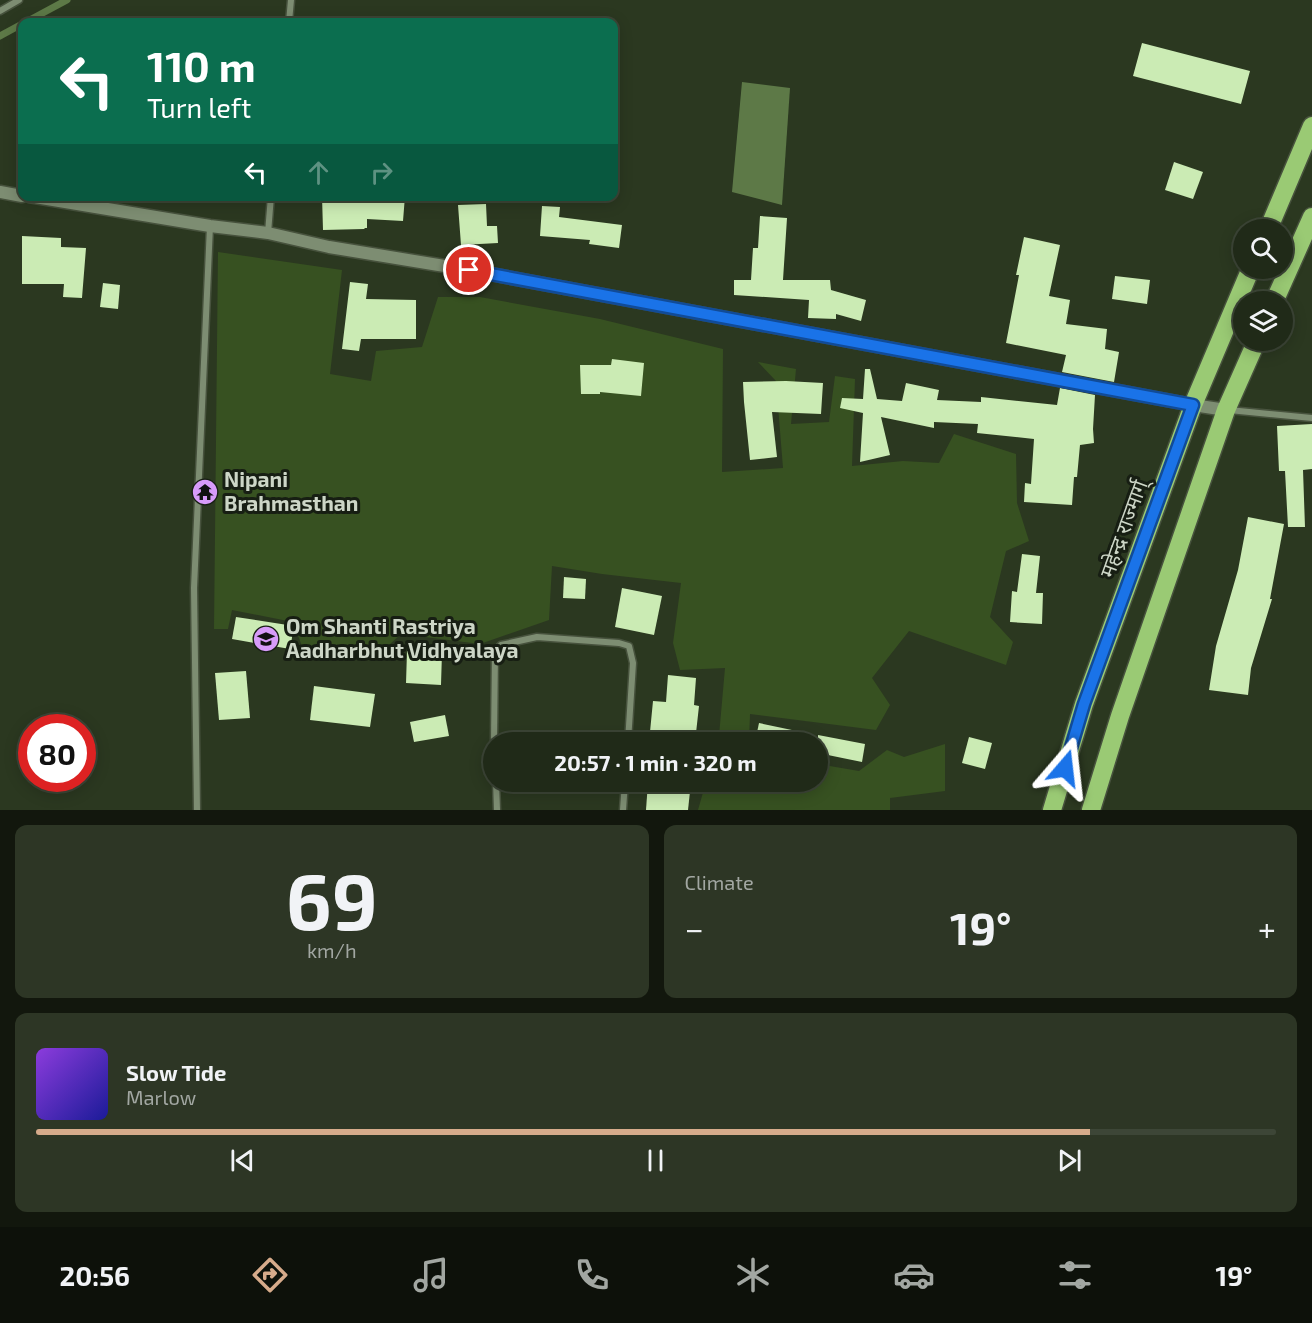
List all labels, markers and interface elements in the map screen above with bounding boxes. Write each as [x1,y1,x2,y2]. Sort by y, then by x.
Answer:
text: 110 m [147,40,256,90]
icon: left [48,42,126,120]
text: Turn left [147,91,251,123]
icon: left [239,156,272,189]
icon: ahead [302,156,335,189]
icon: right [365,156,398,189]
map controls [1233,219,1293,351]
button: search [1233,219,1293,279]
pin [443,244,494,295]
icon: arrive [452,253,485,286]
button: layers [1233,291,1293,351]
place label: Nipani Brahmasthan [224,466,358,515]
street label: महेन्द्र राज्मार्ग् [1093,474,1155,581]
temple icon: Nipani Brahmasthan [190,477,220,507]
place label: Om Shanti Rastriya Aadharbhut Vidhyalaya [286,613,519,663]
school or university icon: Om Shanti Rastriya Aadharbhut Vidhyalaya [251,624,281,654]
speed limit sign: 80 [18,714,96,792]
position arrow [1033,736,1097,800]
text: 20:57 · 1 min · 320 m [554,749,757,775]
text: 69 [286,852,378,946]
text: Climate [685,870,754,894]
text: 19° [950,900,1012,954]
text: − [685,908,704,948]
text: + [1258,908,1276,948]
text: km/h [307,938,357,962]
text: Slow Tide [126,1059,226,1085]
text: Marlow [126,1085,196,1109]
icon: previous [226,1144,259,1177]
icon: pause [639,1144,672,1177]
icon: next [1053,1144,1086,1177]
icon: directions [249,1254,291,1296]
icon: music [410,1254,452,1296]
icon: phone [571,1254,613,1296]
icon: climate [732,1254,774,1296]
icon: car [893,1254,935,1296]
icon: filters [1054,1254,1096,1296]
text: 20:56 [60,1259,130,1291]
text: 19° [1215,1259,1252,1291]

